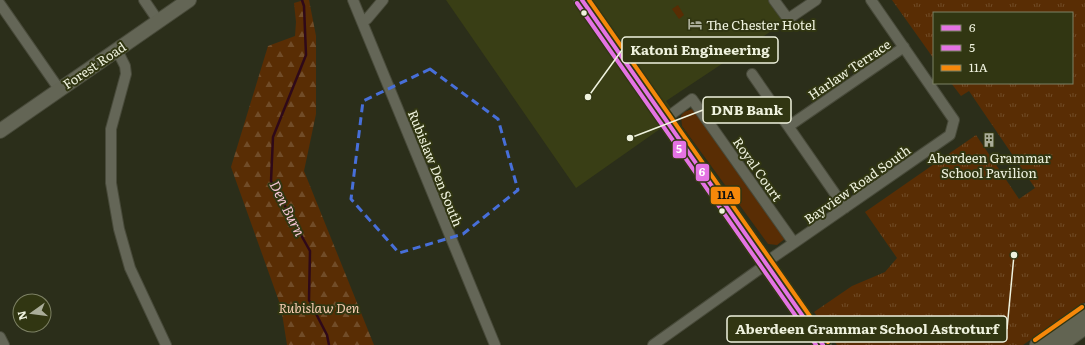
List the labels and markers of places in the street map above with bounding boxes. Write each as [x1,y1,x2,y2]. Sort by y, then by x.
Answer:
unlabelled marker [579,8,589,18]
place label: The Chester Hotel [706,15,817,34]
hotel icon: The Chester Hotel [687,16,703,32]
callout: Katoni Engineering [622,37,778,63]
callout: DNB Bank [703,97,791,123]
building icon: Aberdeen Grammar School Pavilion [981,132,997,148]
place label: Aberdeen Grammar School Pavilion [927,148,1051,182]
unlabelled marker [717,206,727,216]
callout: Aberdeen Grammar School Astroturf [727,316,1007,342]

